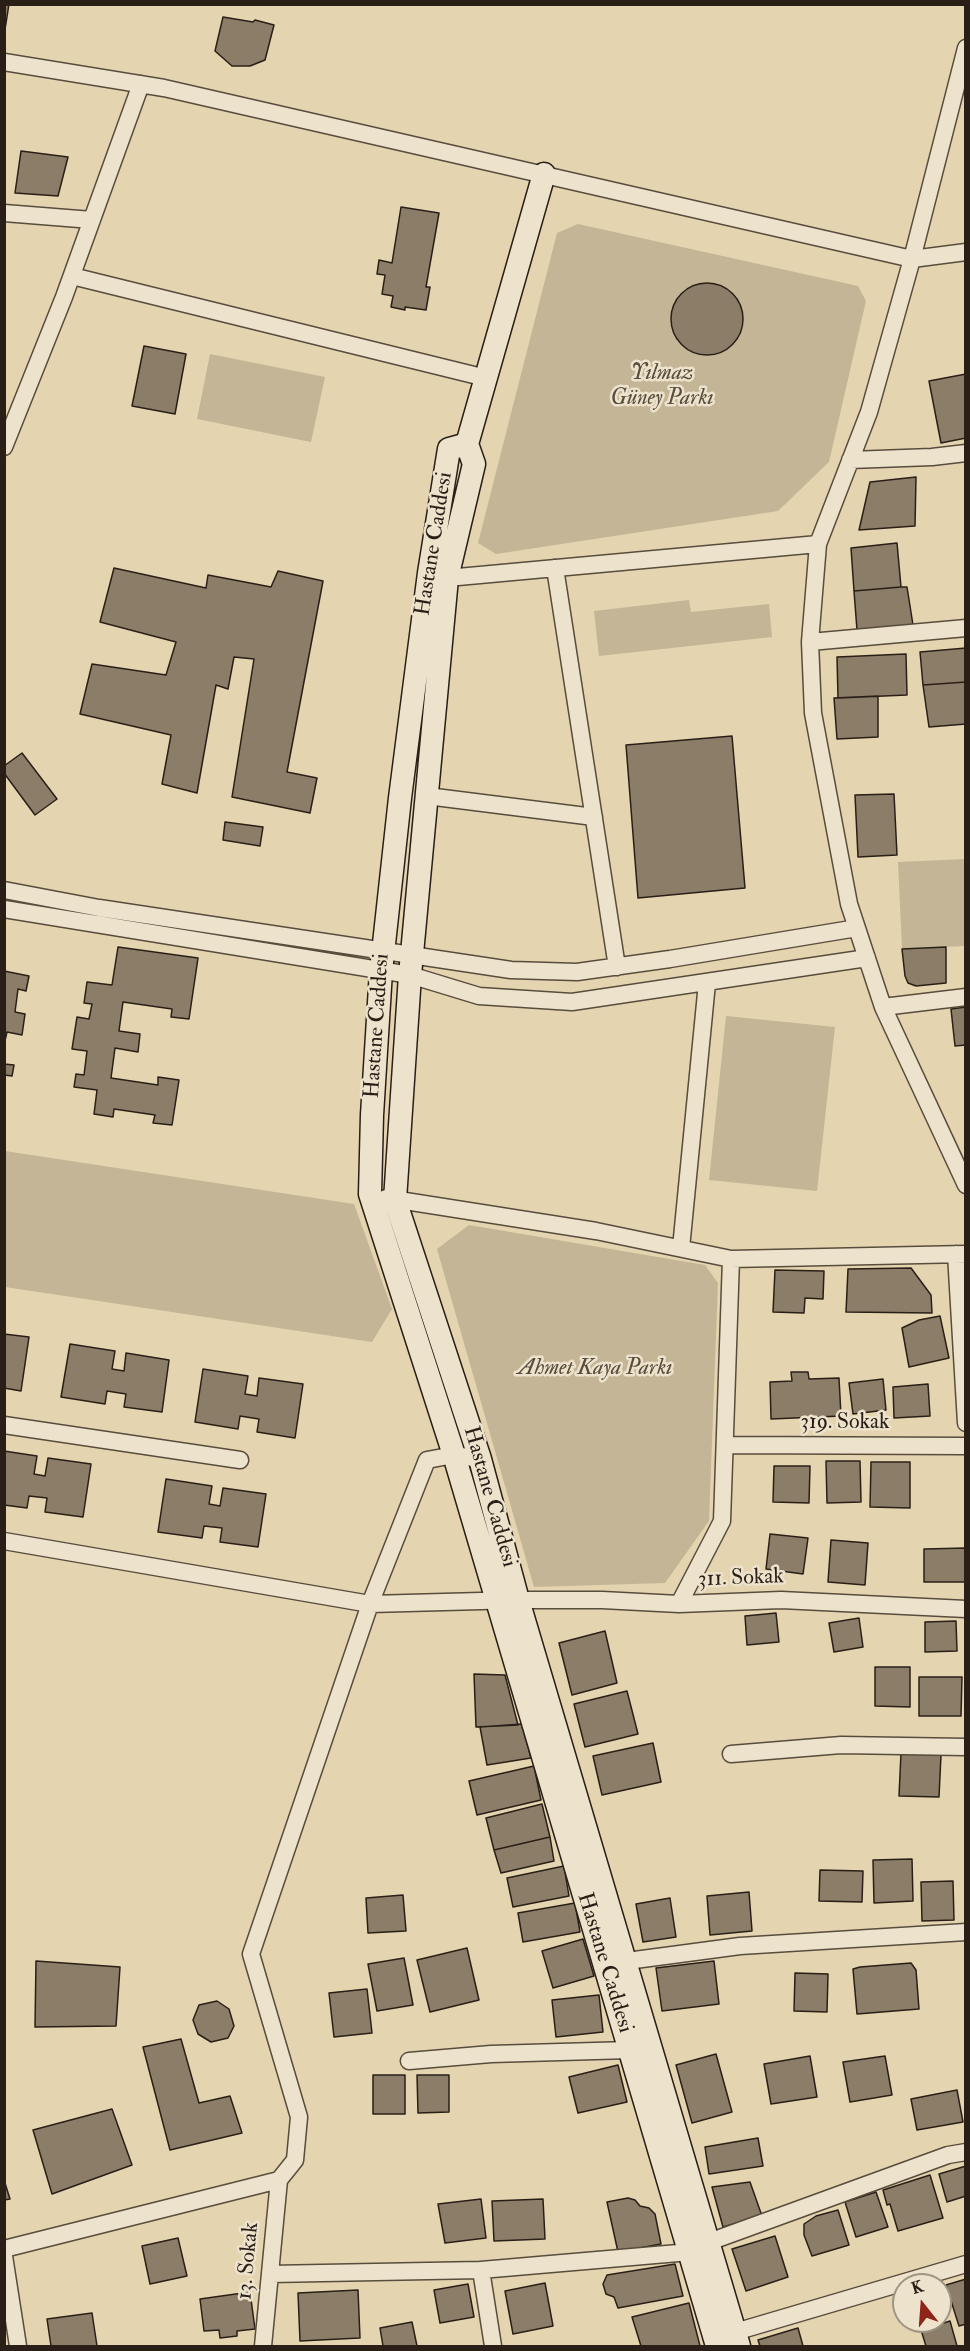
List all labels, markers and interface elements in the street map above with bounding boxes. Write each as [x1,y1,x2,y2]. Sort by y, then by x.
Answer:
park label: Yılmaz Güney Parkı [611,361,713,412]
street label: Hastane Caddesi [411,470,459,618]
street label: Hastane Caddesi [360,953,396,1099]
park label: Ahmet Kaya Parkı [518,1356,672,1382]
street label: 319. Sokak [800,1410,890,1436]
street label: Hastane Caddesi [456,1424,522,1570]
street label: 311. Sokak [698,1564,784,1594]
street label: Hastane Caddesi [570,1890,638,2036]
street label: 13. Sokak [232,2221,266,2301]
north arrow [892,2273,952,2333]
text: K [909,2277,926,2299]

